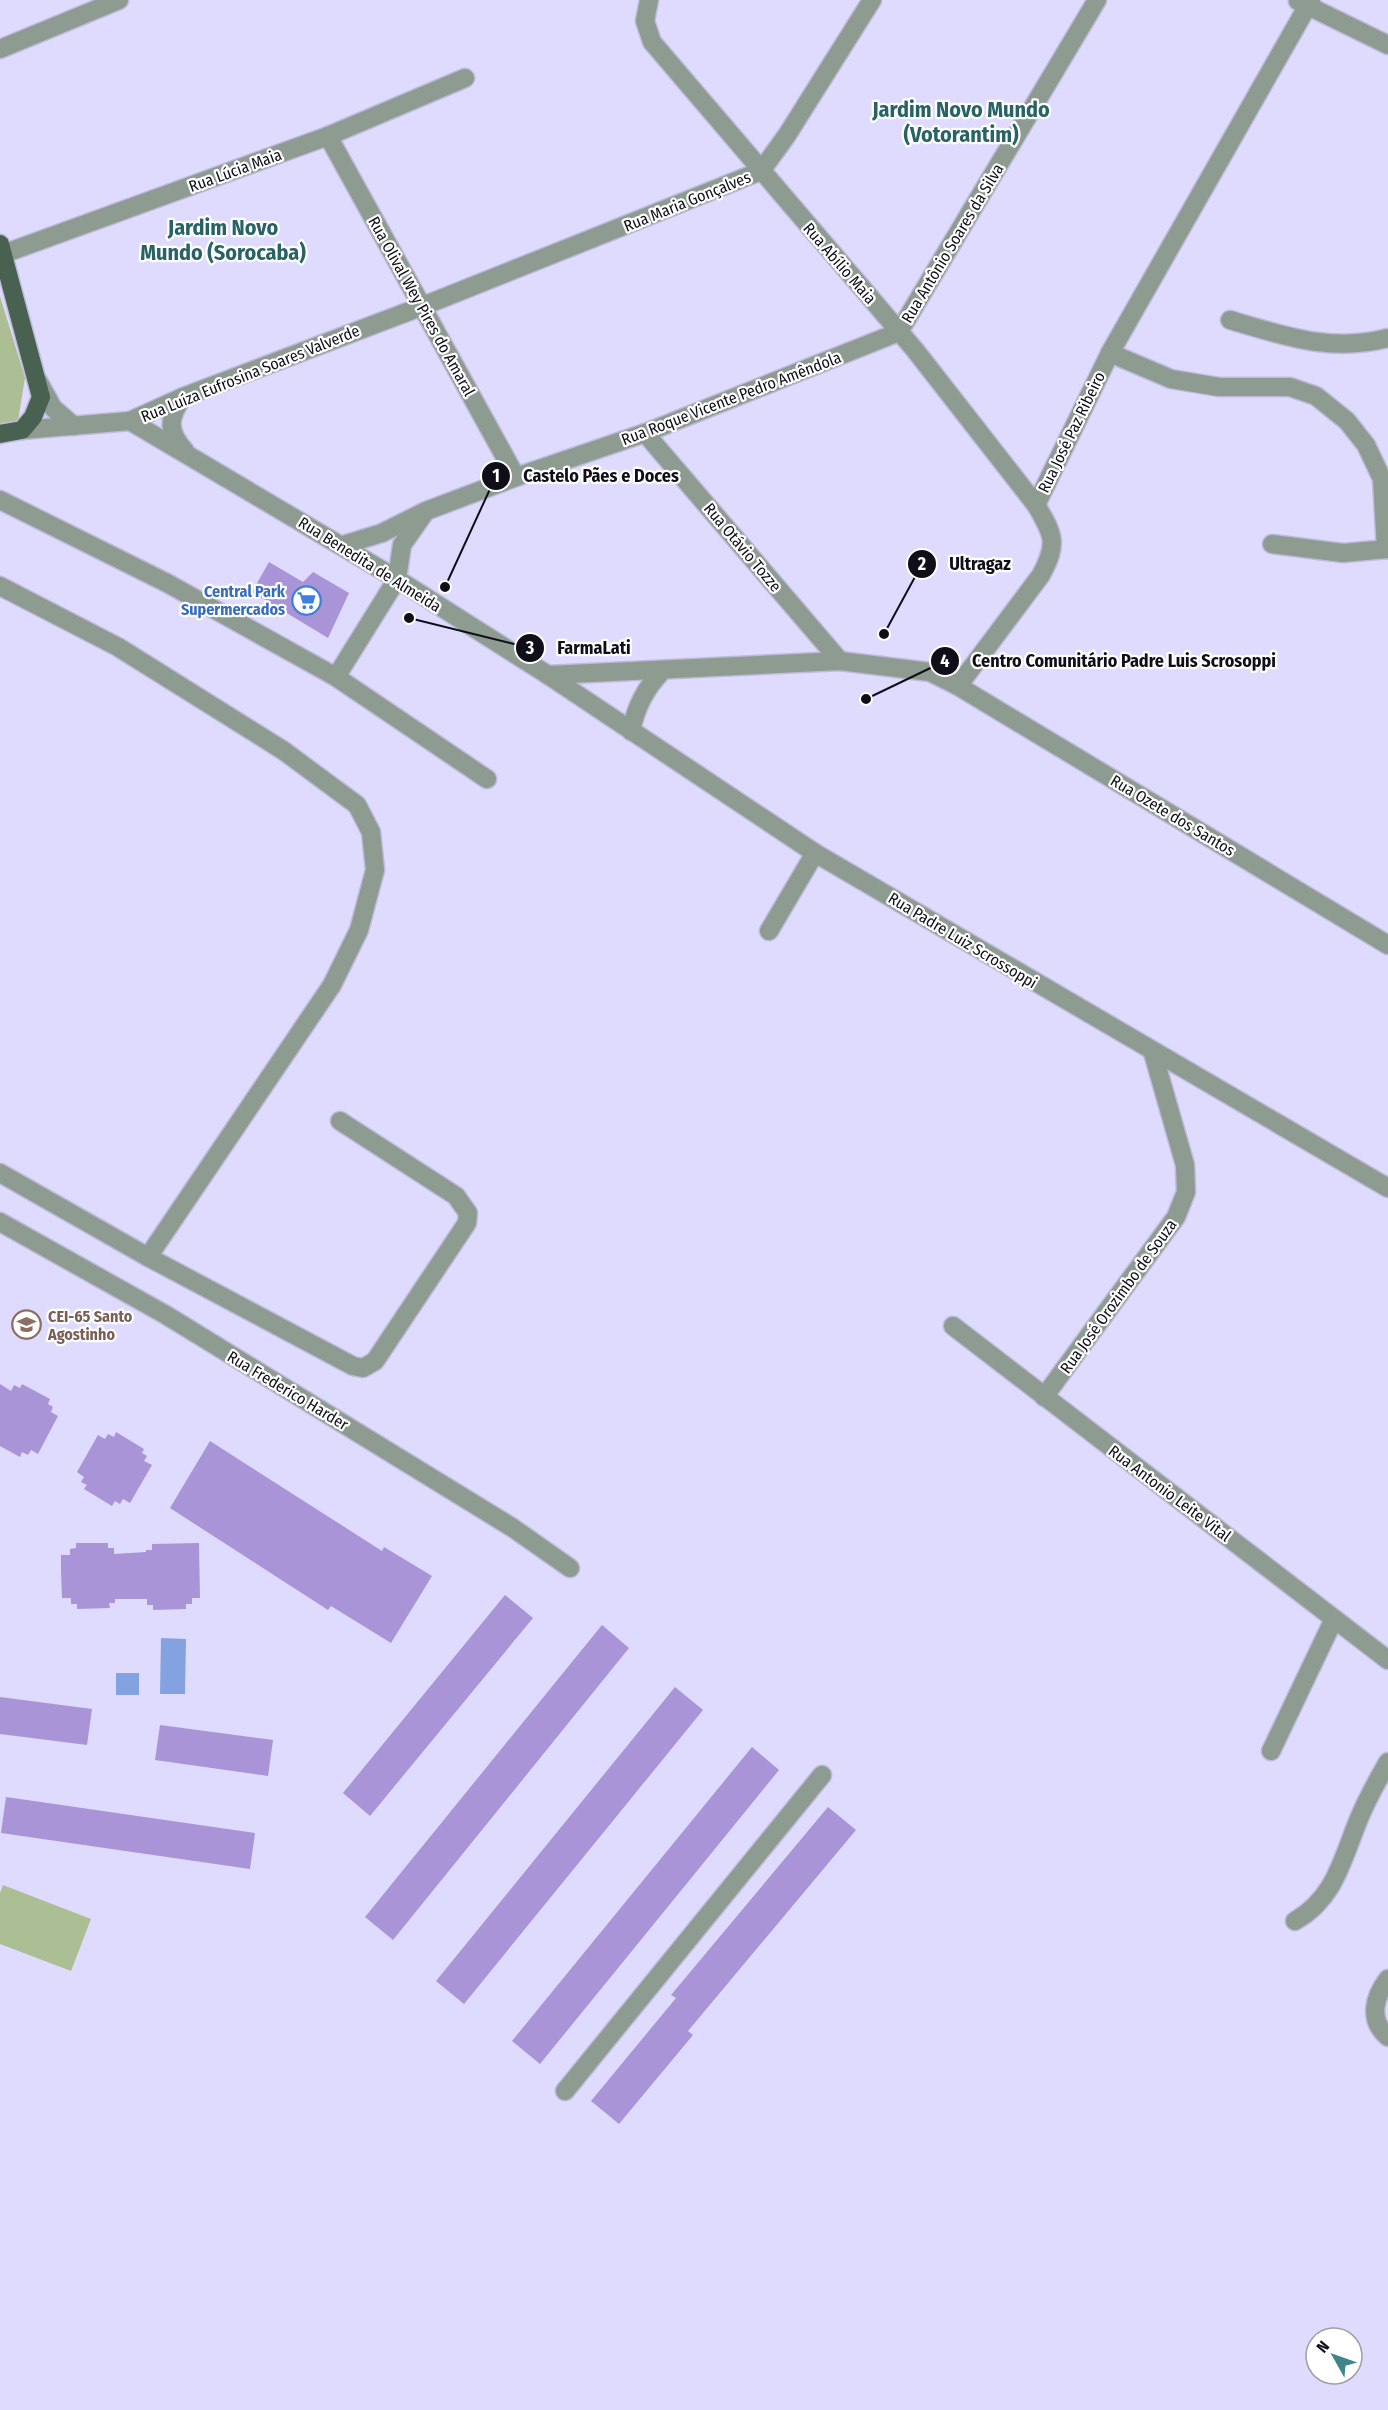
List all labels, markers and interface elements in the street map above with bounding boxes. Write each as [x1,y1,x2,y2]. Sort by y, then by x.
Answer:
district label: Jardim Novo Mundo (Votorantim) [871,96,1050,148]
street label: Rua Lúcia Maia [186,145,284,196]
street label: Rua Antônio Soares da Silva [897,160,1008,326]
street label: Rua Maria Gonçalves [621,167,754,236]
street label: Rua Olival Wey Pires do Amaral [364,213,479,399]
district label: Jardim Novo Mundo (Sorocaba) [140,214,306,266]
street label: Rua Abílio Maia [799,219,880,308]
street label: Rua Luíza Eufrosina Soares Valverde [138,321,362,426]
street label: Rua Roque Vicente Pedro Amêndola [619,348,844,449]
street label: Rua José Paz Ribeiro [1034,369,1109,496]
callout: Castelo Pães e Doces [481,458,691,494]
text: 1 [492,465,500,487]
text: Castelo Pães e Doces [523,465,679,487]
street label: Rua Otávio Tozze [700,499,785,596]
street label: Rua Benedita de Almeida [295,513,445,616]
callout: Ultragaz [907,546,1023,582]
text: 2 [917,553,926,575]
text: Ultragaz [949,553,1011,575]
place label: Central Park Supermercados [181,582,286,619]
supermarket icon: Central Park Supermercados [290,584,322,616]
callout: FarmaLati [515,630,642,666]
text: 3 [525,637,535,659]
text: FarmaLati [557,637,631,659]
callout: Centro Comunitário Padre Luis Scrosoppi [930,643,1288,679]
text: 4 [940,650,950,672]
text: Centro Comunitário Padre Luis Scrosoppi [972,650,1276,672]
street label: Rua Ozete dos Santos [1107,771,1238,860]
street label: Rua Padre Luiz Scrossoppi [885,888,1041,992]
street label: Rua José Orozimbo de Souza [1056,1215,1181,1377]
place label: CEI-65 Santo Agostinho [47,1307,133,1344]
school or university icon: CEI-65 Santo Agostinho [11,1309,43,1341]
street label: Rua Frederico Harder [224,1347,352,1434]
street label: Rua Antonio Leite Vital [1105,1441,1235,1546]
north arrow [1304,2326,1364,2386]
text: N [1313,2337,1333,2356]

